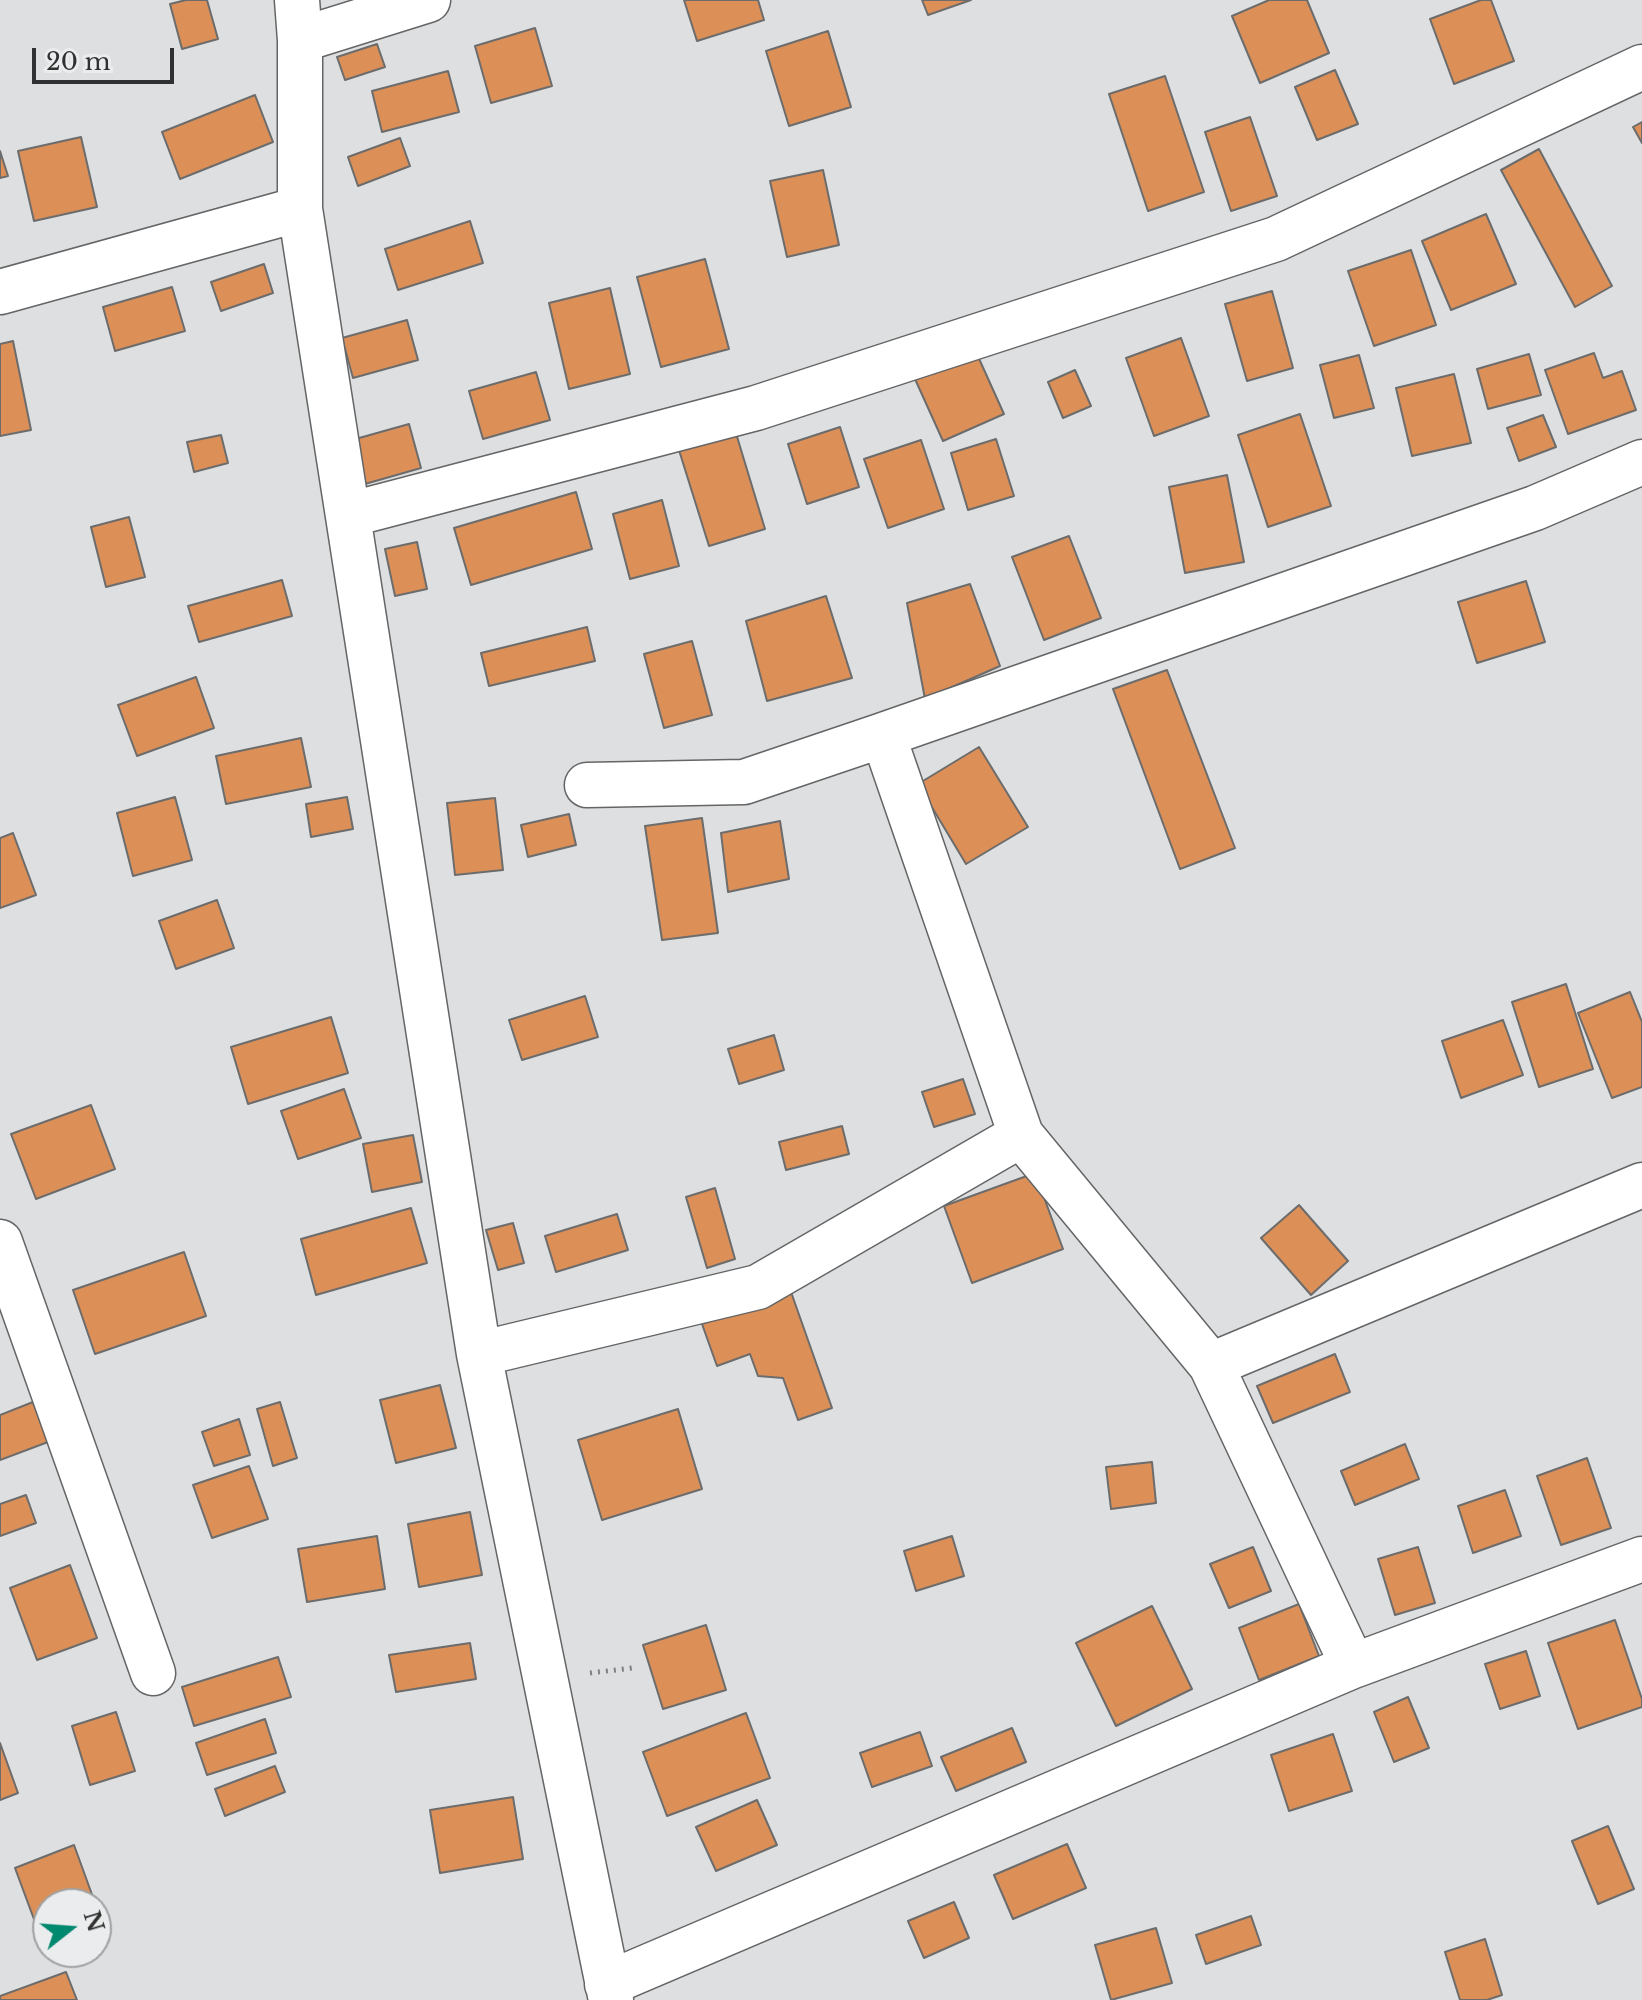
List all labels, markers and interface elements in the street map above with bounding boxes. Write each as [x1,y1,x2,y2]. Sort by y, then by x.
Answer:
scale bar [36,32,178,82]
text: 20 m [46,47,111,76]
north arrow [32,1888,112,1968]
text: N [78,1908,109,1935]

